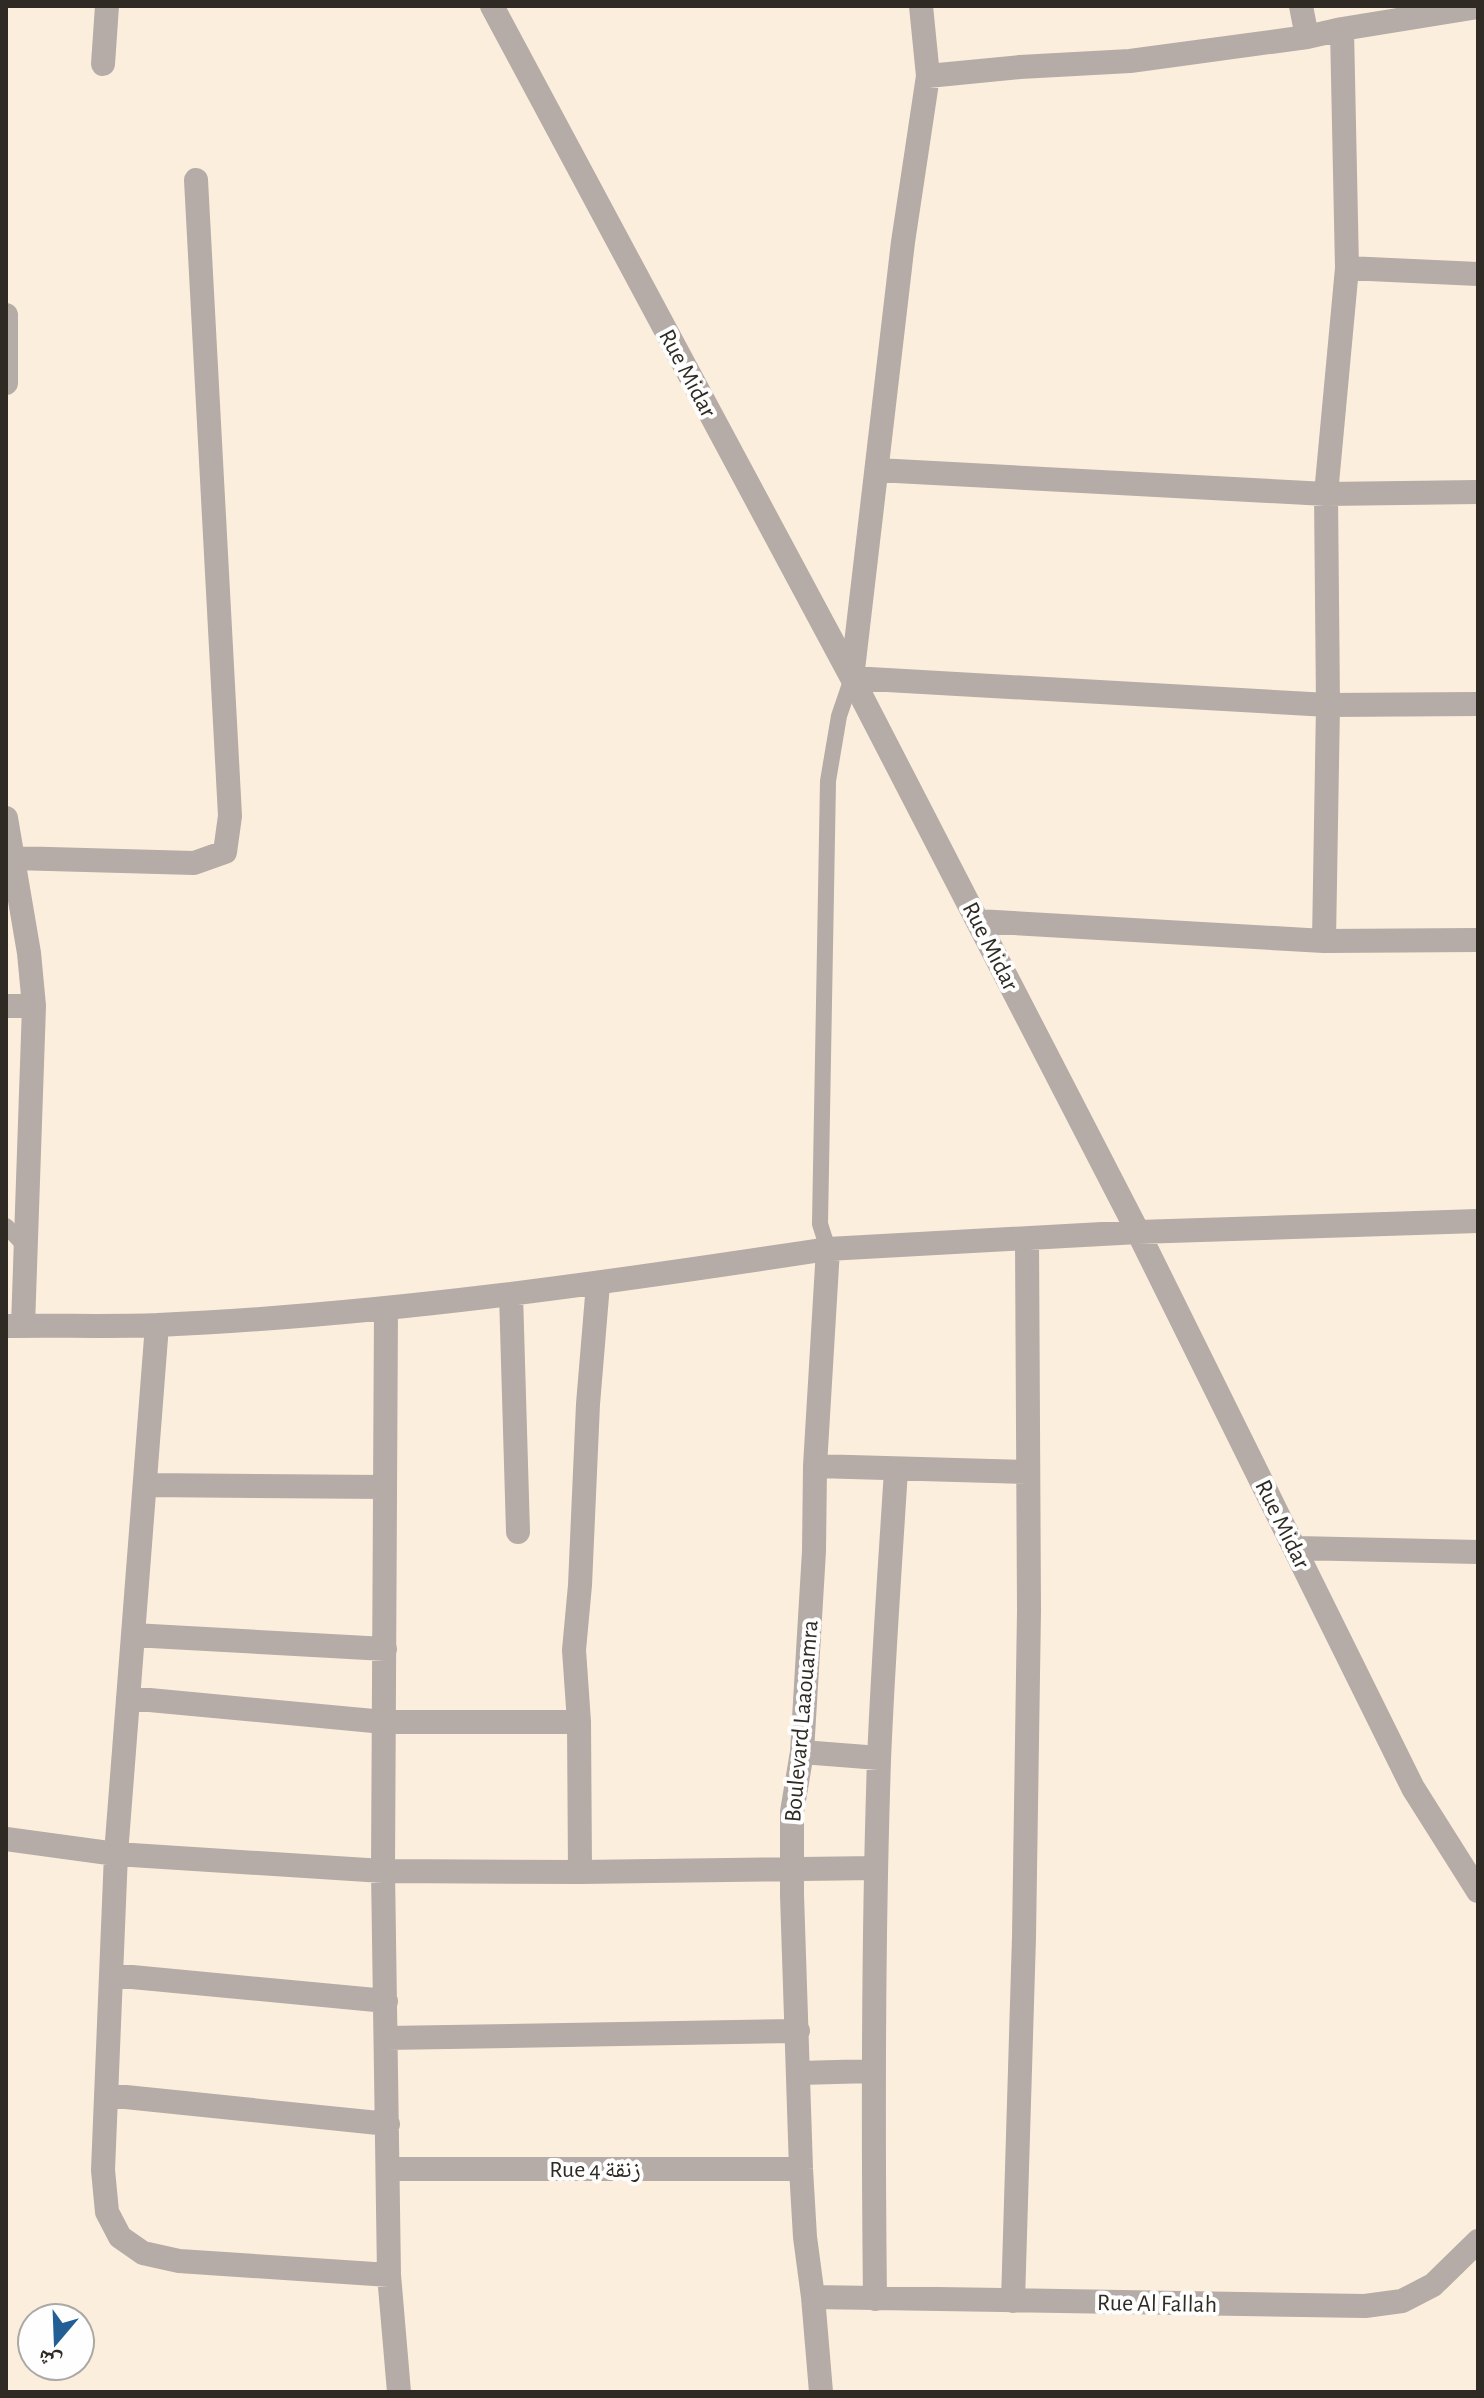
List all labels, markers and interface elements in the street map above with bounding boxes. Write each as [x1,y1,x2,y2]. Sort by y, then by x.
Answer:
street label: Rue Midar [654,326,720,422]
street label: Rue Midar [958,898,1023,995]
street label: Rue Midar [1250,1476,1314,1573]
street label: Boulevard Laaouamra [781,1619,823,1823]
street label: Rue 4 زنقة [549,2158,641,2182]
street label: Rue Al Fallah [1097,2291,1217,2317]
north arrow [16,2302,96,2382]
text: ش [35,2344,65,2374]

